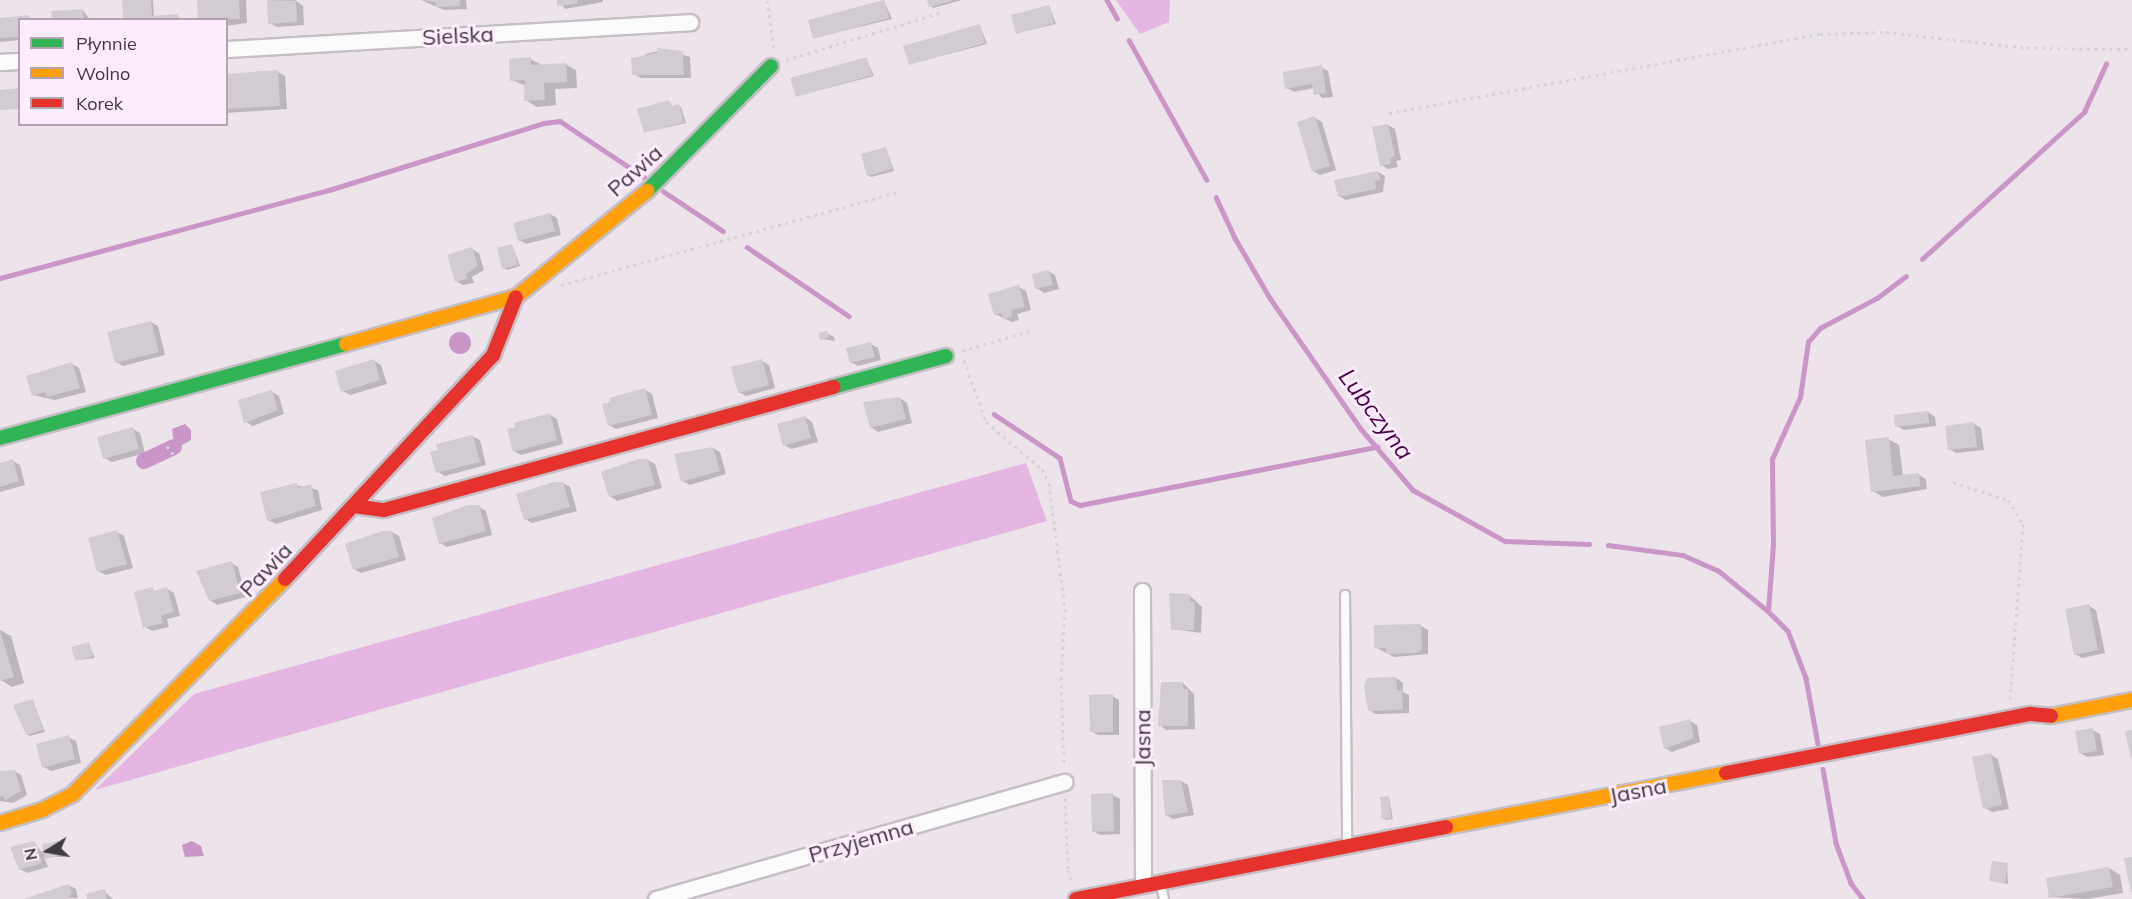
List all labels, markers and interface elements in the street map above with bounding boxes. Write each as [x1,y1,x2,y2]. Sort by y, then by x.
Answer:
legend [18,18,228,126]
street label: Sielska [422,21,494,51]
text: Płynnie [76,32,137,55]
text: Wolno [76,62,130,85]
text: Korek [76,92,123,115]
street label: Pawia [602,140,668,202]
water label: Lubczyna [1332,363,1420,465]
street label: Pawia [234,537,298,603]
street label: Jasna [1130,709,1156,767]
street label: Jasna [1607,773,1669,809]
street label: Przyjemna [806,813,916,869]
north arrow [18,821,78,881]
text: N [19,847,41,862]

